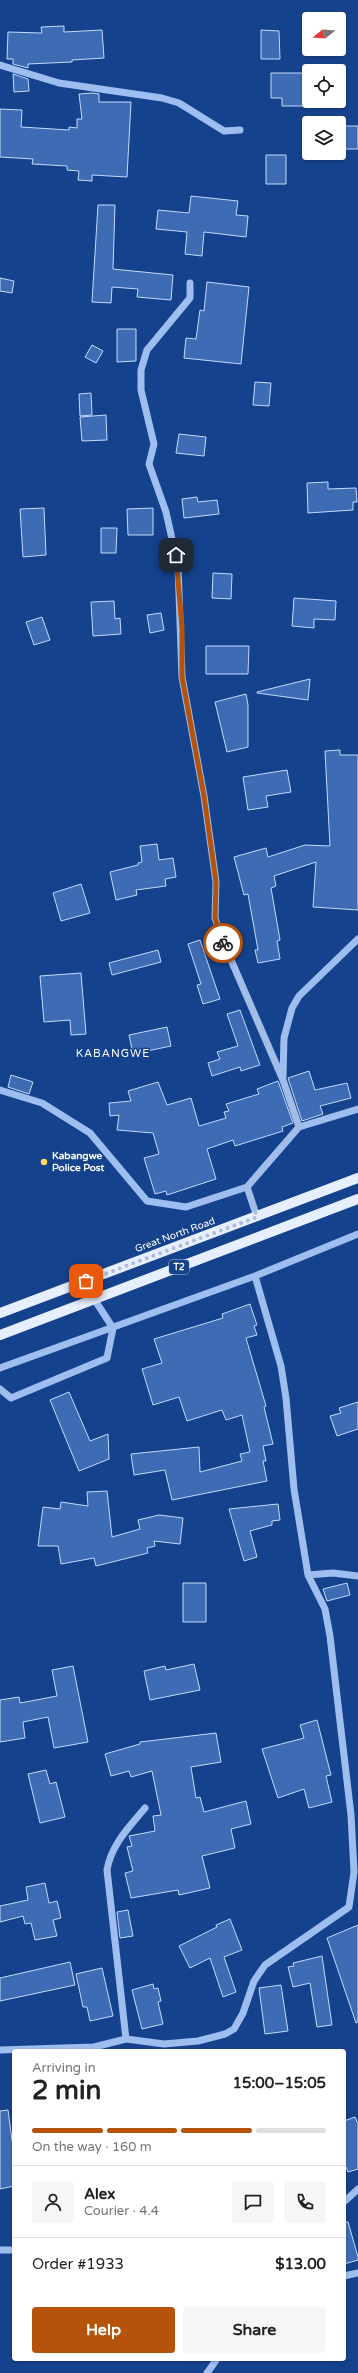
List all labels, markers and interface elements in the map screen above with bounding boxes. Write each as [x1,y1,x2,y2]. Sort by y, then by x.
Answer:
north arrow [302,12,346,56]
map controls [302,12,346,160]
button: locate [302,64,346,108]
button: layers [302,116,346,160]
pin [159,538,193,572]
icon: home [165,544,187,566]
courier [203,923,243,963]
icon: bike [212,932,234,954]
district label: KABANGWE [76,1047,150,1060]
place label: Kabangwe Police Post [52,1150,105,1174]
marker: Kabangwe Police Post [39,1157,49,1167]
street label: Great North Road [133,1215,217,1255]
road number: T2 [169,1260,189,1274]
pin [69,1264,103,1298]
icon: bag [75,1270,97,1292]
text: Arriving in [32,2060,96,2076]
text: 15:00–15:05 [233,2074,326,2092]
text: 2 min [32,2075,101,2106]
text: On the way · 160 m [32,2139,152,2155]
button: person [32,2181,74,2223]
button: chat [232,2181,274,2223]
button: phone [284,2181,326,2223]
text: Alex [84,2185,115,2203]
text: Courier · 4.4 [84,2203,159,2219]
text: Order #1933 [32,2255,124,2273]
text: $13.00 [275,2255,326,2273]
button: Help [32,2307,175,2353]
button: Share [183,2307,326,2353]

